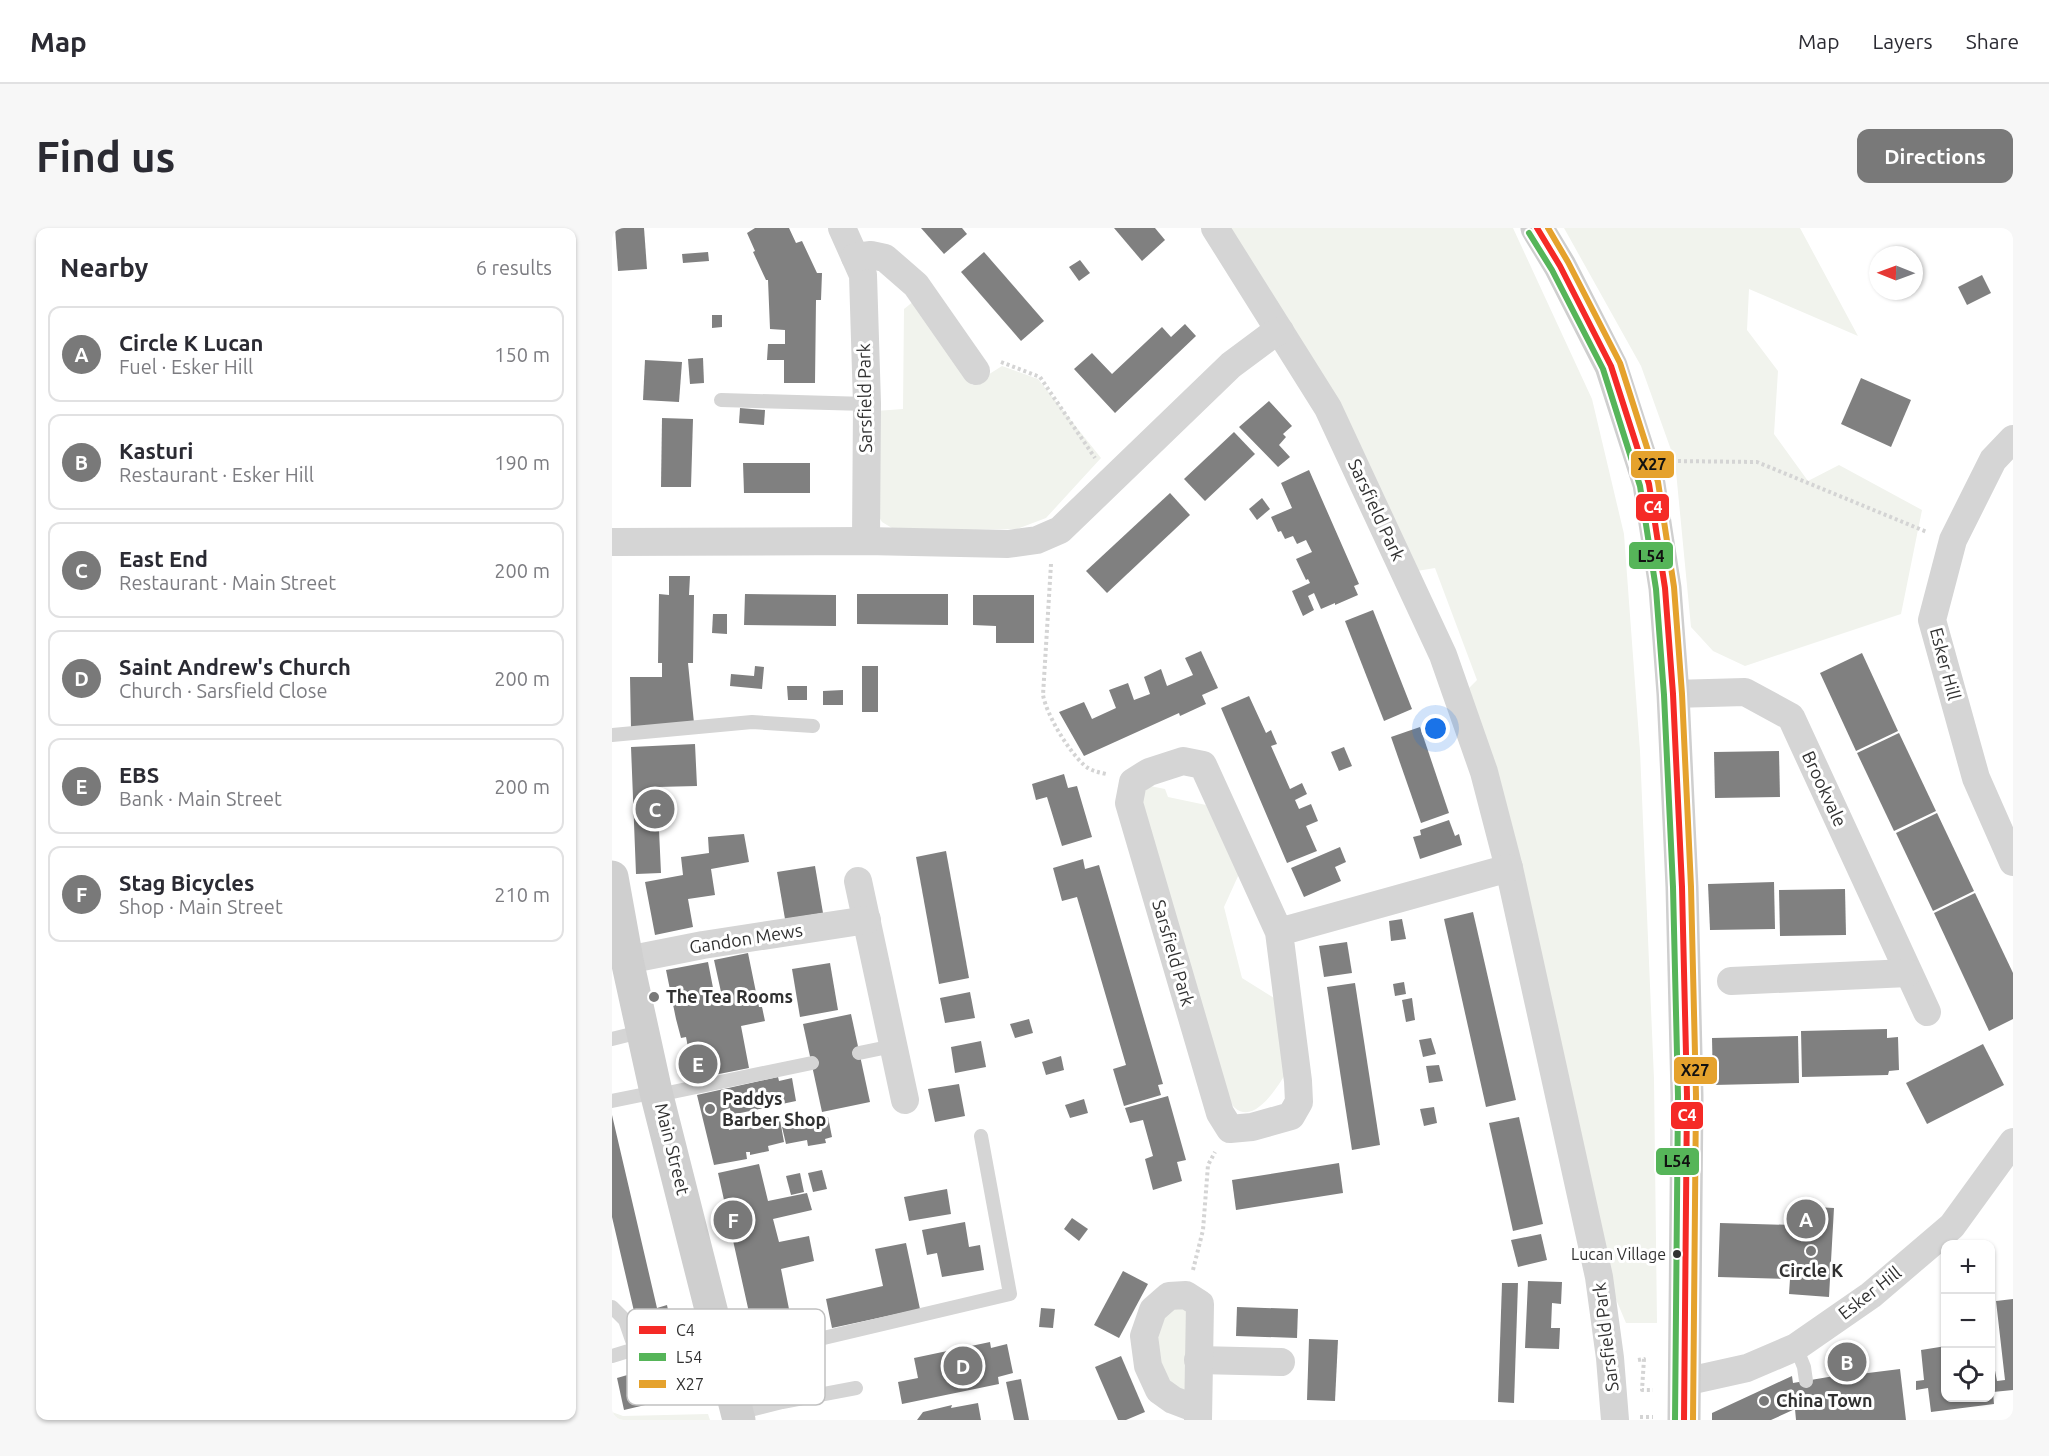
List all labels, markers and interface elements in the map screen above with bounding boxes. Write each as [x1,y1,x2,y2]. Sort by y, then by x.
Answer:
text: Map [30,26,87,57]
text: Map [1798,29,1839,53]
text: Layers [1872,29,1933,53]
text: Share [1966,29,2019,53]
button: Directions [1857,129,2013,183]
text: Find us [36,133,175,180]
north arrow [1869,246,1923,300]
text: Nearby [60,253,148,282]
text: 6 results [476,256,552,279]
text: Circle K Lucan [119,330,263,355]
text: A [74,343,89,366]
text: 150 m [494,343,550,366]
street label: Sarsfield Park [853,343,875,453]
text: Fuel · Esker Hill [119,355,253,378]
text: Kasturi [119,438,193,463]
line badge: X27 [1630,450,1675,479]
text: B [75,451,88,474]
text: 190 m [494,451,550,474]
text: X27 [1638,455,1666,473]
street label: Sarsfield Park [1345,456,1409,563]
text: Restaurant · Esker Hill [119,463,314,486]
line badge: C4 [1635,493,1670,522]
text: C4 [1643,498,1663,516]
line badge: L54 [1628,541,1674,570]
text: East End [119,546,208,571]
text: L54 [1638,547,1664,565]
text: C [75,559,88,582]
text: 200 m [494,559,550,582]
text: Restaurant · Main Street [119,571,336,594]
street label: Esker Hill [1927,625,1965,702]
text: Saint Andrew's Church [119,654,351,679]
text: D [74,667,89,690]
text: 200 m [494,667,550,690]
text: Church · Sarsfield Close [119,679,327,702]
your location [1421,714,1450,743]
street label: Brookvale [1799,748,1851,830]
text: EBS [119,762,159,787]
text: E [76,775,87,798]
text: 200 m [494,775,550,798]
pin: C [636,786,675,832]
text: Bank · Main Street [119,787,282,810]
text: Stag Bicycles [119,870,254,895]
text: F [76,883,87,906]
text: 210 m [494,883,550,906]
text: Shop · Main Street [119,895,283,918]
street label: Sarsfield Park [1149,897,1199,1008]
street label: Gandon Mews [688,919,804,957]
place label: The Tea Rooms [666,986,793,1006]
marker: The Tea Rooms [647,990,661,1004]
pin: E [678,1042,718,1086]
line badge: X27 [1673,1056,1718,1085]
text: X27 [1681,1061,1709,1079]
place label: Paddys Barber Shop [722,1088,826,1129]
street label: Main Street [652,1101,694,1197]
line badge: C4 [1670,1101,1704,1130]
marker: Paddys Barber Shop [703,1102,717,1116]
text: C4 [1677,1106,1697,1124]
line badge: L54 [1655,1147,1700,1176]
text: L54 [1664,1152,1690,1170]
pin: A [1786,1196,1826,1242]
pin: F [714,1198,752,1242]
map controls [1941,1240,1995,1402]
button: + [1941,1240,1995,1294]
marker: Circle K [1804,1244,1818,1258]
place label: Lucan Village [1571,1245,1666,1263]
marker: Lucan Village [1671,1248,1683,1260]
place label: Circle K [1779,1260,1843,1280]
street label: Esker Hill [1834,1261,1905,1323]
street label: Sarsfield Park [1588,1281,1622,1393]
button: − [1941,1294,1995,1348]
legend [627,1309,825,1405]
text: C4 [676,1321,695,1339]
pin: B [1828,1340,1866,1384]
pin: D [944,1344,982,1388]
text: L54 [676,1348,702,1366]
button: locate [1941,1348,1995,1402]
text: X27 [676,1375,704,1393]
place label: China Town [1776,1390,1872,1410]
marker: China Town [1757,1394,1771,1408]

